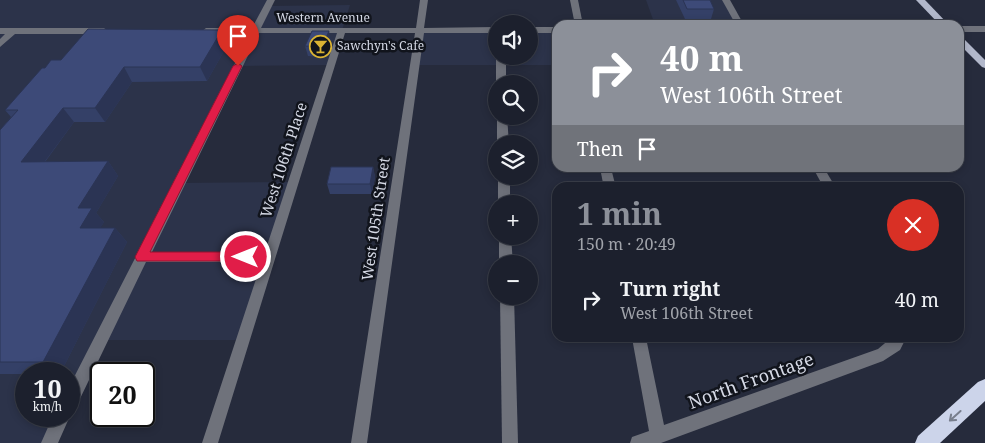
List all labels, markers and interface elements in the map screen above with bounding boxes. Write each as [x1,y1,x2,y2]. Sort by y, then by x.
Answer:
street label: Western Avenue [276,9,370,26]
pin [217,15,259,66]
map controls [488,15,538,305]
button: sound [488,15,538,65]
icon: arrive [224,22,252,50]
bar icon: Sawchyn's Cafe [309,34,333,58]
text: 40 m [660,34,743,81]
place label: Sawchyn's Cafe [337,37,424,54]
icon: right [577,40,642,105]
button: search [488,75,538,125]
text: West 106th Street [660,79,843,109]
street label: West 106th Place [255,99,311,220]
button: layers [488,135,538,185]
icon: arrive [633,135,661,163]
text: Then [577,136,623,162]
street label: West 105th Street [356,156,394,282]
text: 1 min [577,193,662,234]
button: + [488,195,538,245]
button: close [887,199,939,251]
position arrow [219,230,271,282]
text: 150 m · 20:49 [577,233,676,255]
button: − [488,255,538,305]
text: Turn right [620,276,720,302]
icon: right [577,286,605,314]
text: 40 m [895,287,939,313]
text: West 106th Street [620,302,753,324]
street label: North Frontage [685,346,817,414]
speed limit sign: 20 [90,362,155,427]
text: 10 [33,371,62,405]
text: km/h [33,398,62,415]
one-way arrow [949,410,962,422]

